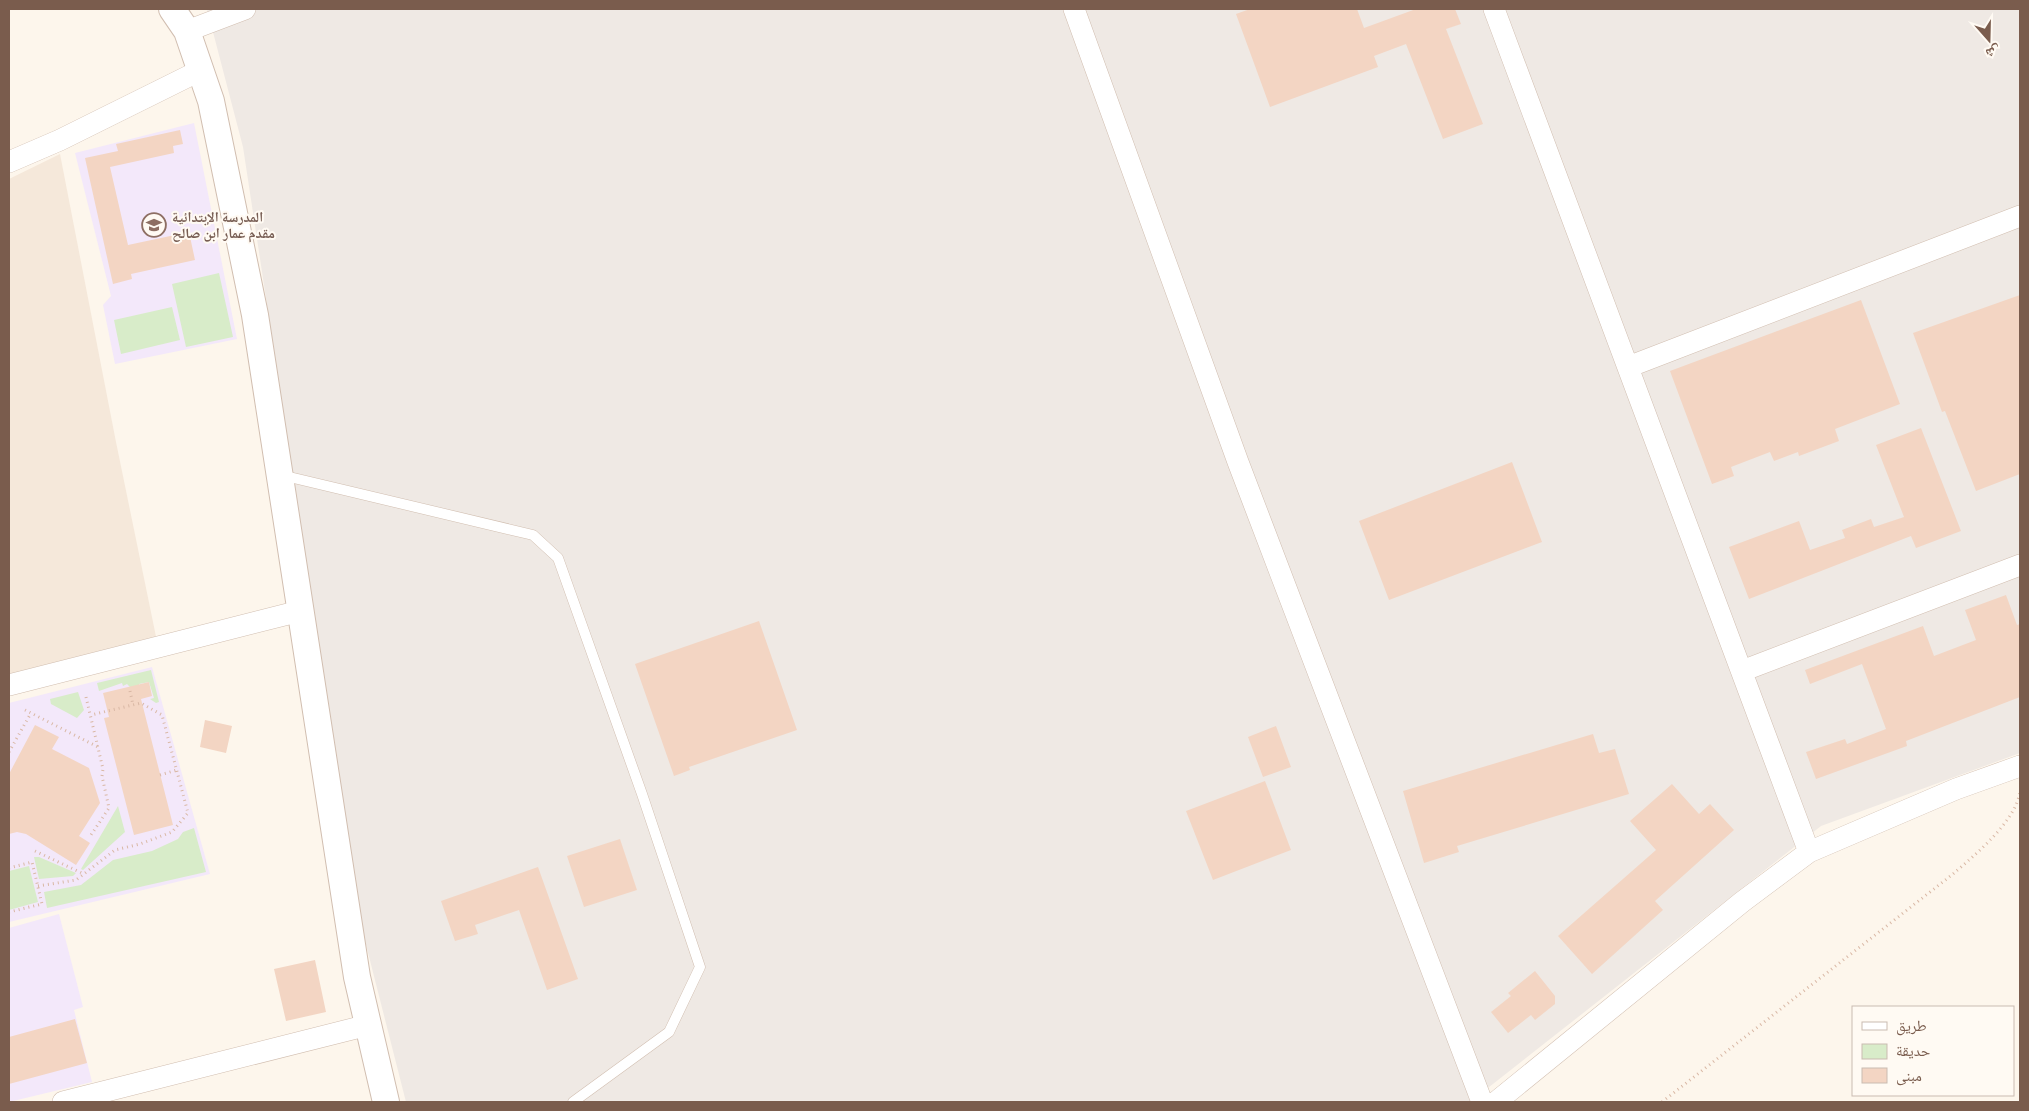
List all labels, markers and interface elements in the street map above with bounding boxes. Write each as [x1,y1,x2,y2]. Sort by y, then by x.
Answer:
north arrow [1964,15,2014,65]
text: ش [1983,41,2003,62]
place label: المدرسة الإبتدائية مقدم عمار ابن صالح [172,209,275,243]
school or university icon: المدرسة الإبتدائية مقدم عمار ابن صالح [141,212,167,238]
legend [1852,1006,2014,1096]
text: طريق [1896,1017,1927,1036]
text: حديقة [1896,1042,1931,1060]
text: مبنى [1896,1067,1922,1086]

